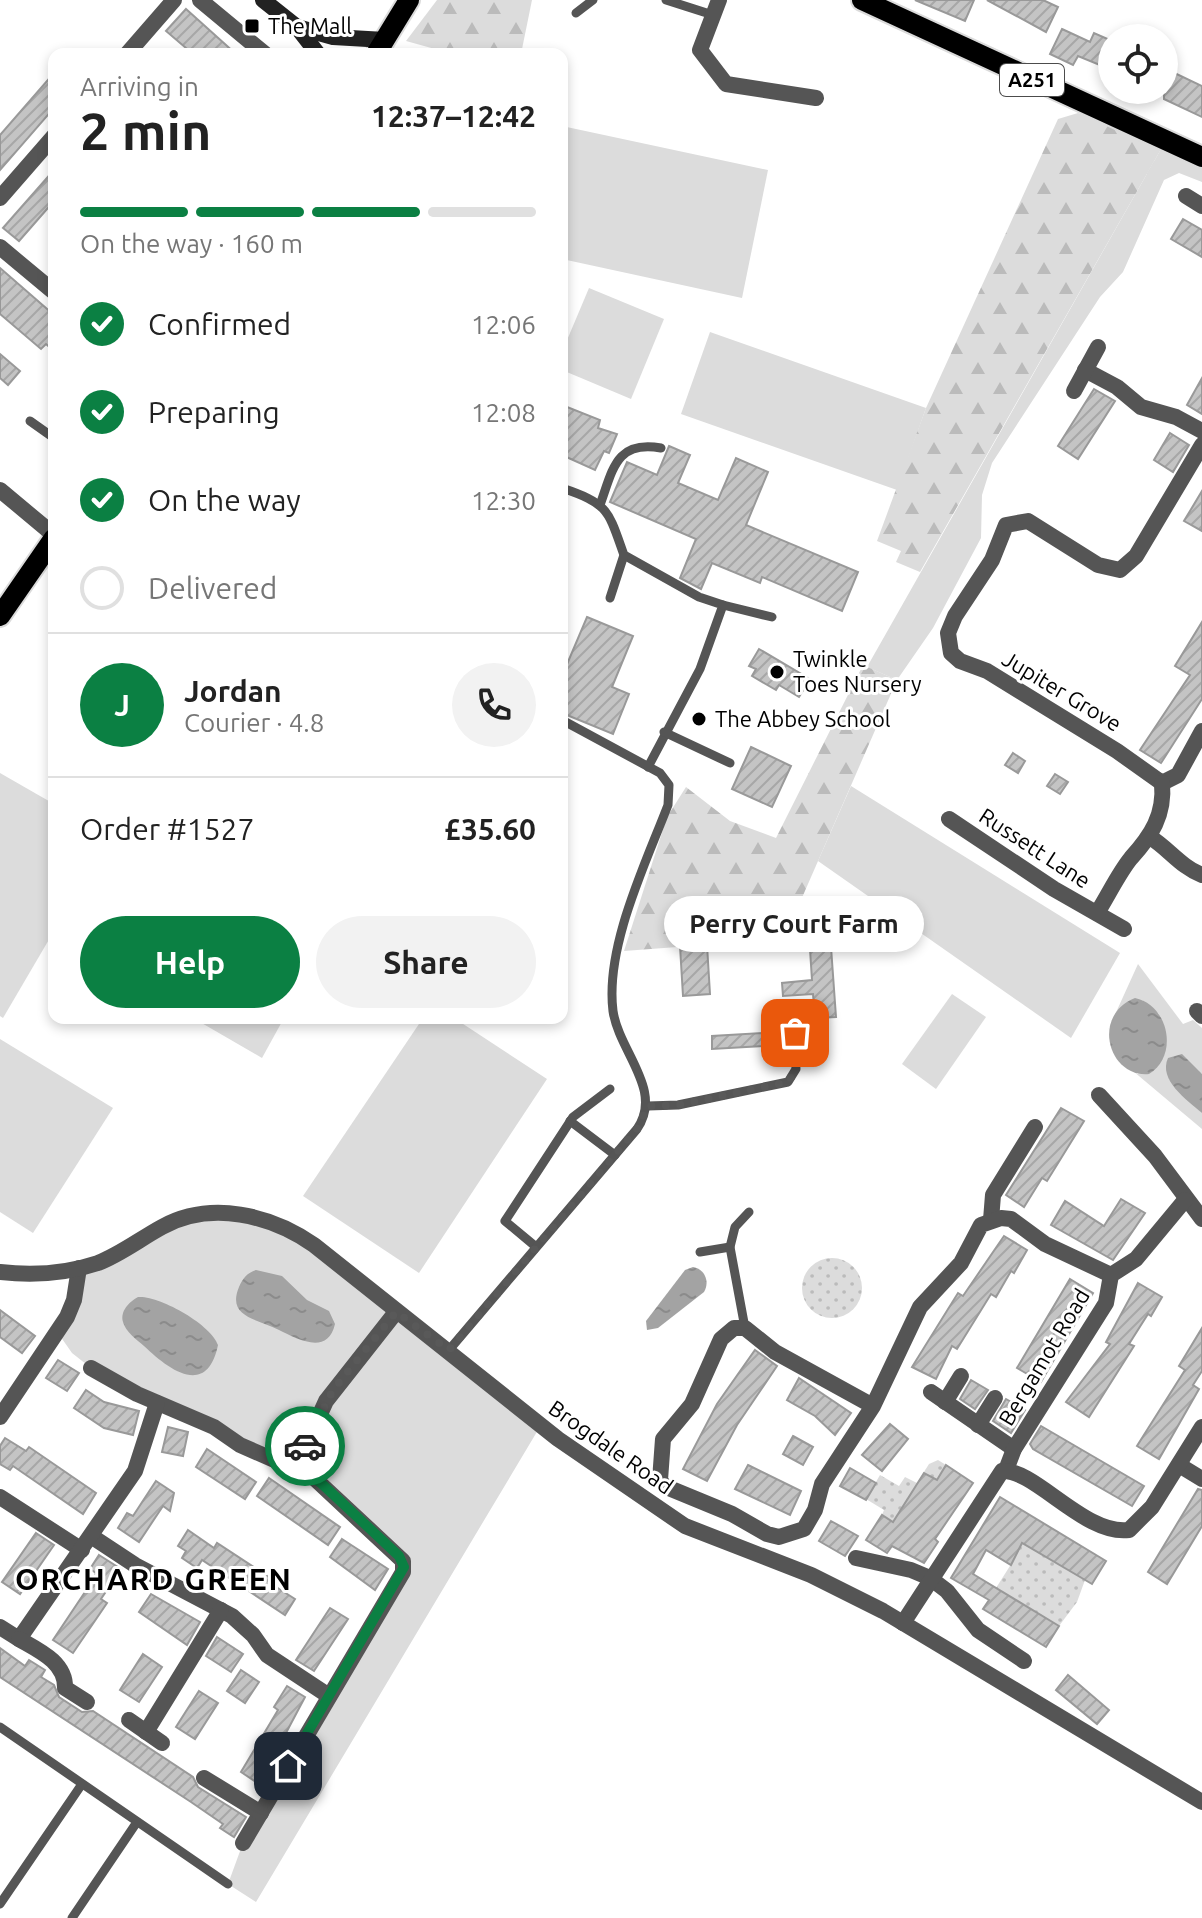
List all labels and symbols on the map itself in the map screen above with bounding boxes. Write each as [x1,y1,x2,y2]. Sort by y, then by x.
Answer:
place label: The Mall [268,13,352,38]
marker: The Mall [243,17,261,35]
road number: A251 [1000,64,1064,96]
street label: Jupiter Grove [998,645,1126,736]
place label: Twinkle Toes Nursery [793,646,922,696]
marker: Twinkle Toes Nursery [768,663,786,681]
place label: The Abbey School [715,706,891,731]
marker: The Abbey School [690,710,708,728]
street label: Russett Lane [975,802,1095,893]
callout: Perry Court Farm [665,897,925,953]
pin [761,999,829,1067]
street label: Bergamot Road [993,1284,1094,1429]
street label: Brogdale Road [544,1395,678,1499]
courier [265,1406,345,1486]
district label: ORCHARD GREEN [15,1562,293,1596]
pin [254,1732,322,1800]

